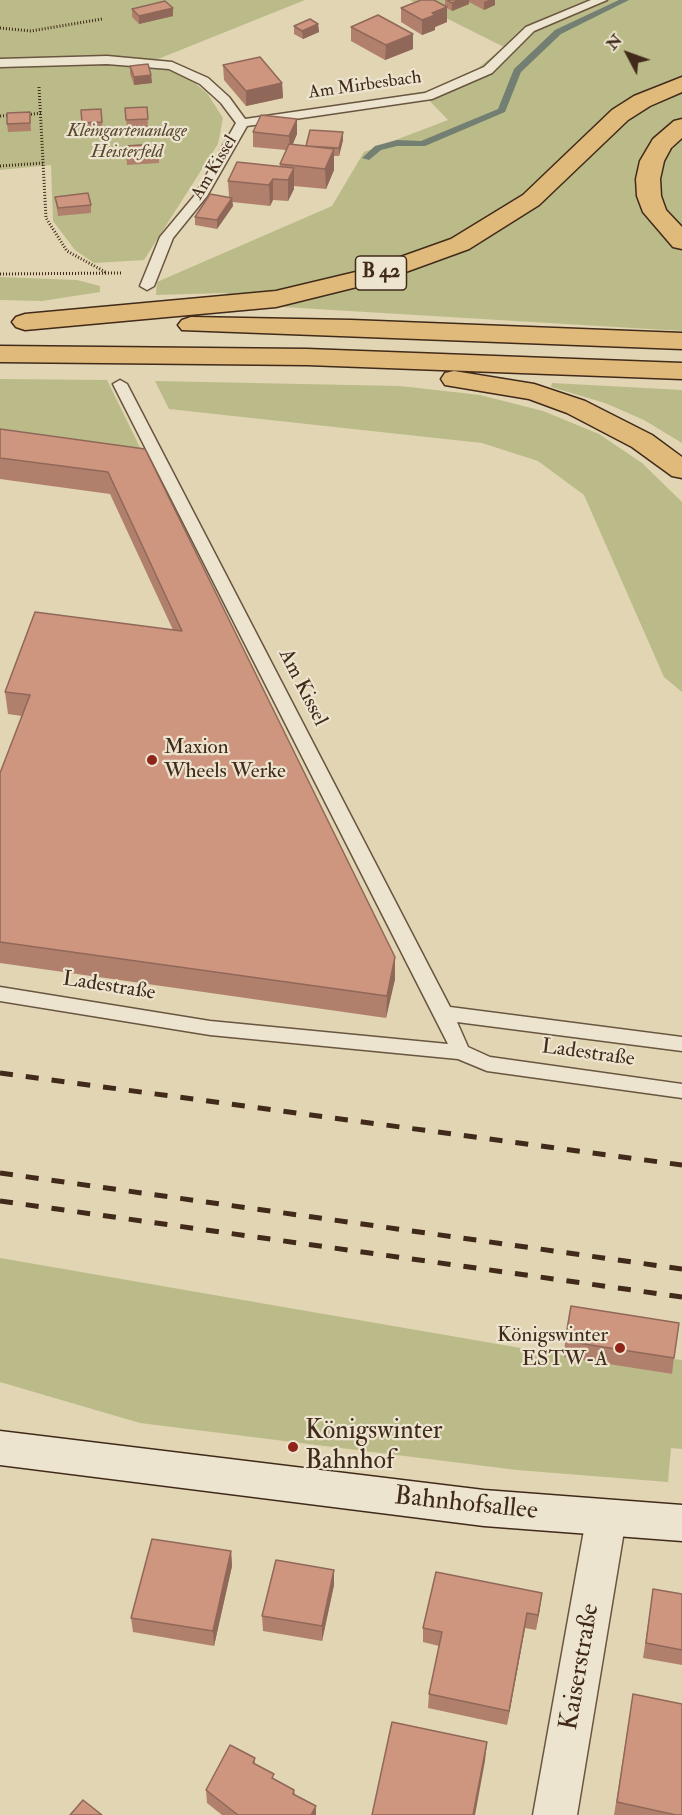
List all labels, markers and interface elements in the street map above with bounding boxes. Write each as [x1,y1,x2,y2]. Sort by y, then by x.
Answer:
north arrow [598,24,658,84]
text: N [602,30,627,54]
street label: Am Mirbesbach [307,67,423,105]
park label: Kleingartenanlage Heisterfeld [67,121,187,164]
street label: Am Kissel [187,132,243,204]
road number: B 42 [356,256,406,290]
street label: Am Kissel [272,645,332,731]
place label: Maxion Wheels Werke [164,735,286,785]
marker: Maxion Wheels Werke [145,753,159,767]
street label: Ladestraße [61,967,157,1007]
street label: Ladestraße [540,1035,636,1073]
place label: Königswinter ESTW-A [497,1323,608,1373]
marker: Königswinter ESTW-A [613,1341,627,1355]
place label: Königswinter Bahnhof [305,1416,442,1478]
marker: Königswinter Bahnhof [286,1440,300,1454]
street label: Bahnhofsallee [393,1482,539,1528]
street label: Kaiserstraße [555,1601,607,1733]

